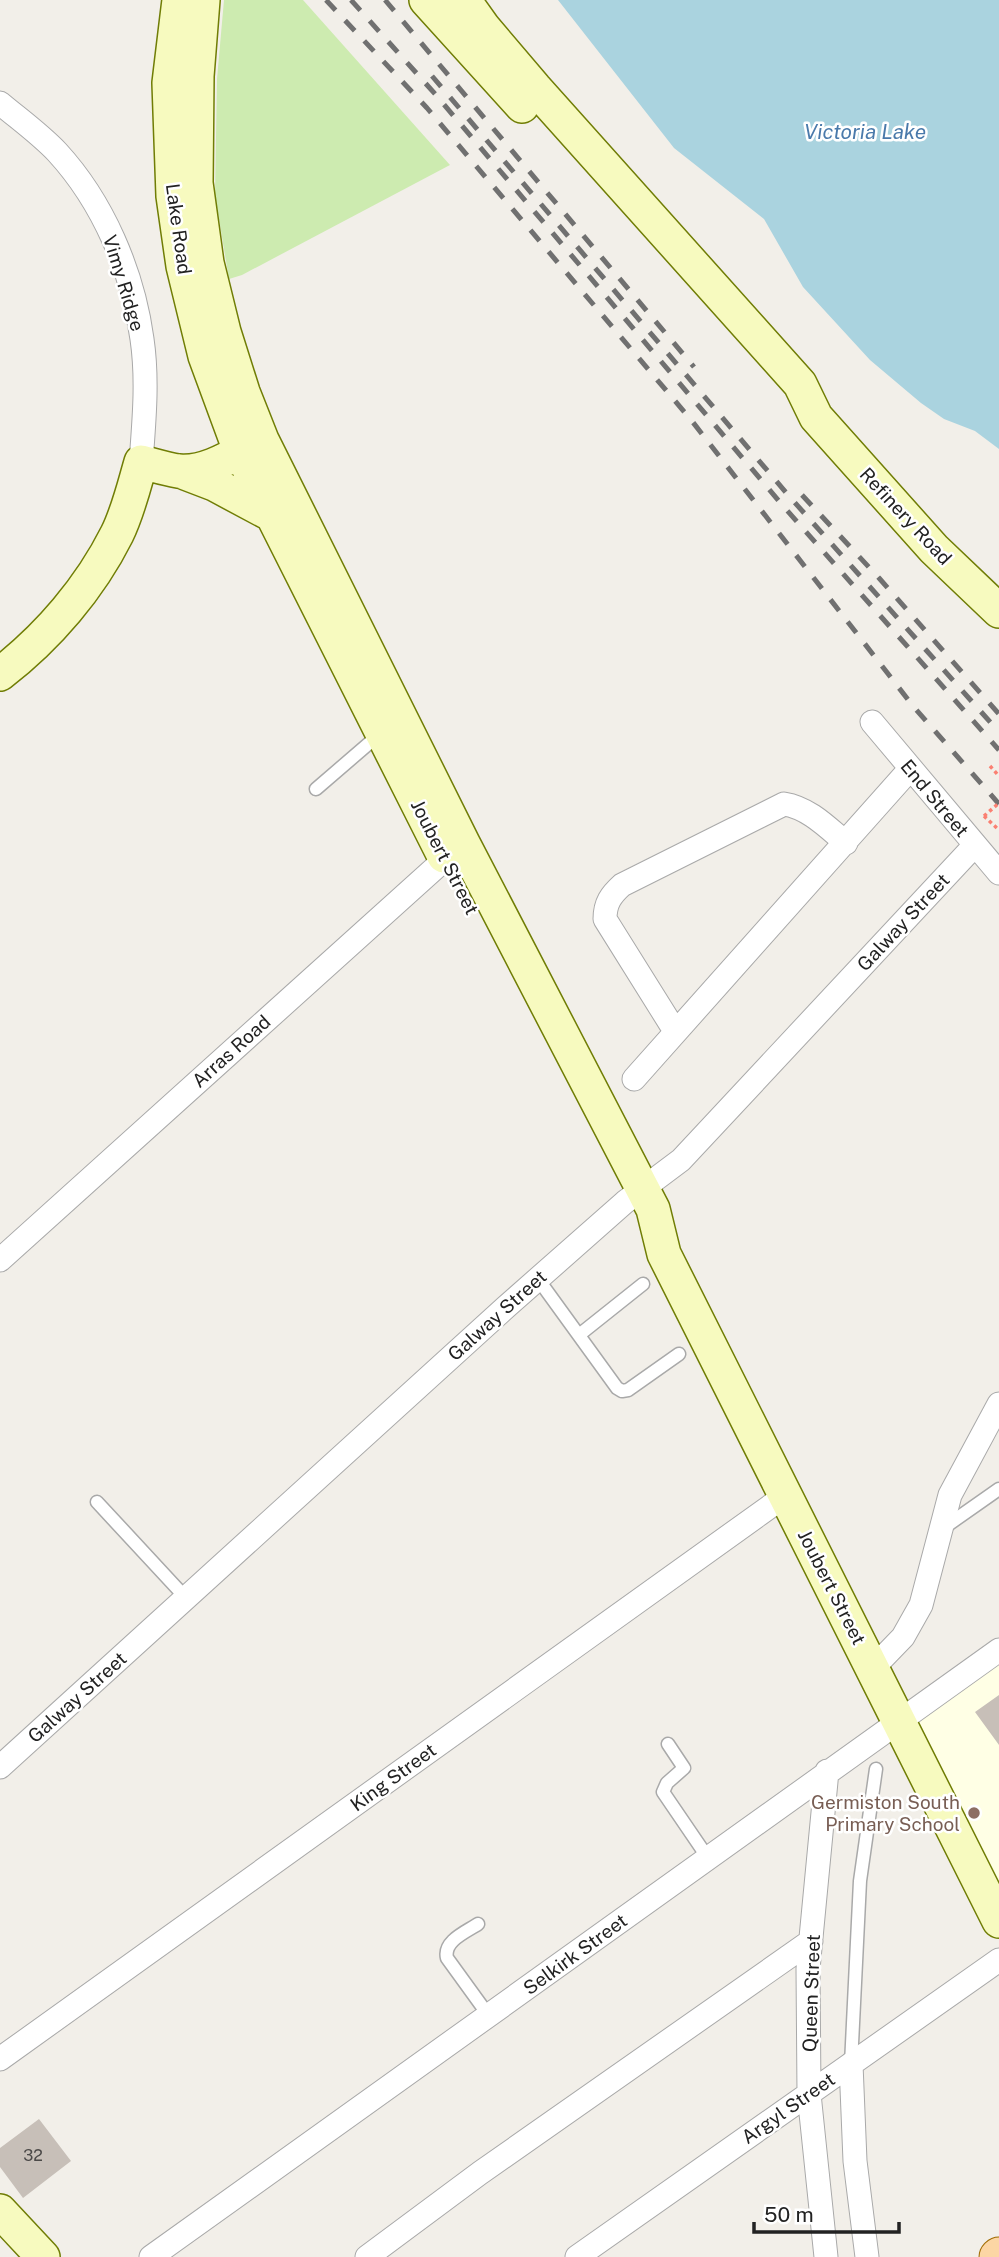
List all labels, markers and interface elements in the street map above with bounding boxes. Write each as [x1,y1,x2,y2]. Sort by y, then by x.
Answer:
water label: Victoria Lake [804,119,926,144]
street label: Lake Road [162,182,196,276]
street label: Vimy Ridge [99,232,149,334]
street label: Refinery Road [856,463,956,569]
street label: End Street [896,755,974,841]
street label: Joubert Street [407,796,483,918]
street label: Galway Street [852,869,954,975]
street label: Arras Road [187,1010,275,1092]
street label: Galway Street [443,1265,551,1365]
street label: Joubert Street [794,1526,870,1648]
street label: Galway Street [23,1647,131,1747]
street label: King Street [346,1739,440,1815]
place label: Germiston South Primary School [811,1791,960,1835]
marker: Germiston South Primary School [966,1805,982,1821]
street label: Selkirk Street [519,1909,631,1999]
street label: Queen Street [798,1934,824,2052]
street label: Argyl Street [737,2068,839,2148]
house number: 32 [23,2146,43,2165]
scale bar [754,2190,899,2234]
text: 50 m [764,2202,814,2227]

